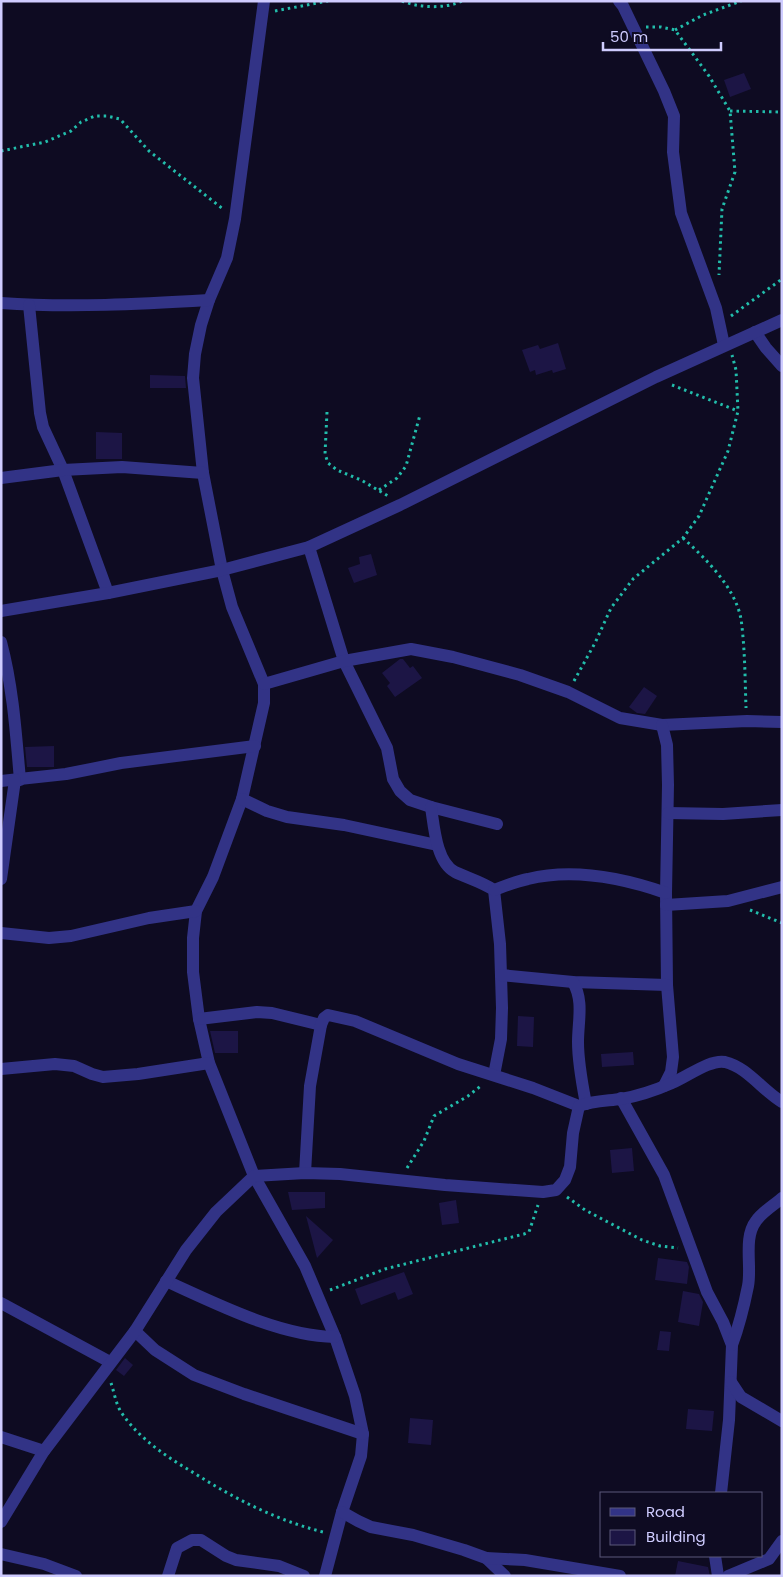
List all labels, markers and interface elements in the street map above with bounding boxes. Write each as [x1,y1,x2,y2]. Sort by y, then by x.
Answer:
scale bar [603,20,720,52]
text: 50 m [610,26,648,47]
legend [600,1492,763,1557]
text: Road [646,1501,685,1522]
text: Building [646,1526,706,1547]

